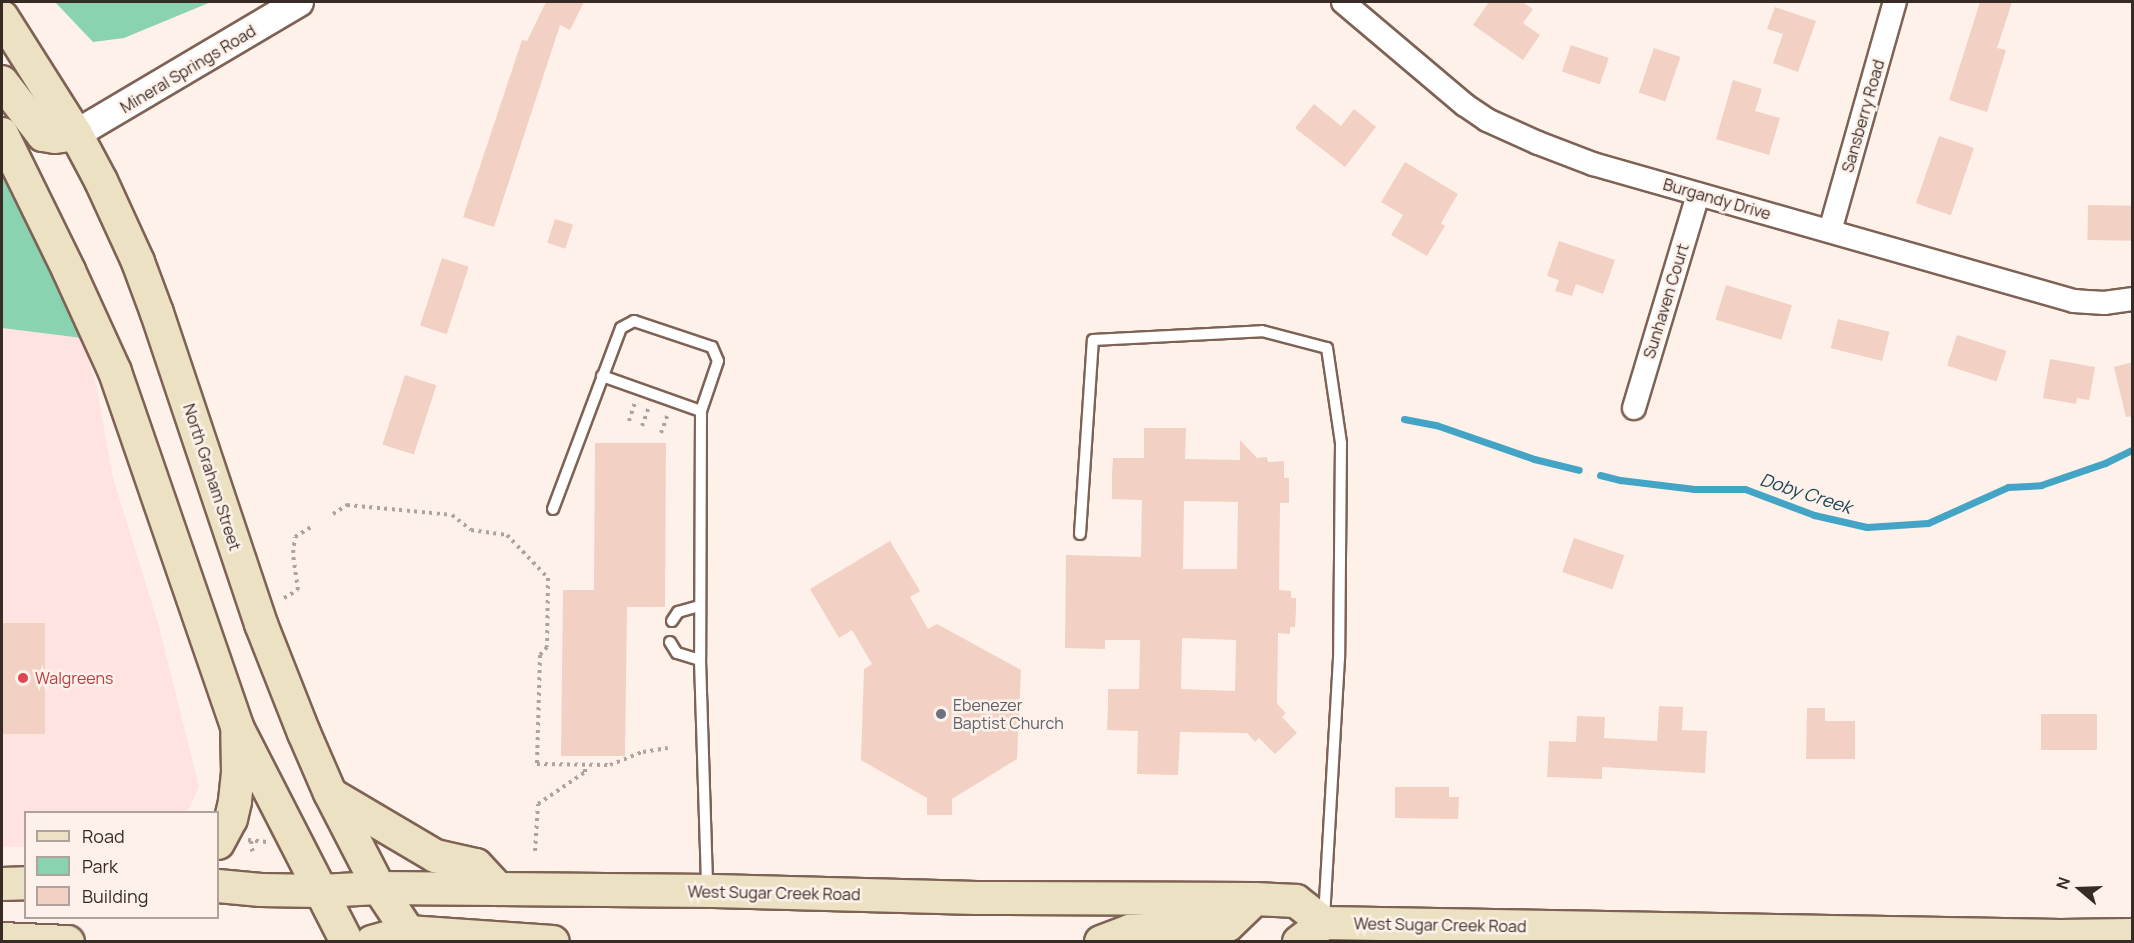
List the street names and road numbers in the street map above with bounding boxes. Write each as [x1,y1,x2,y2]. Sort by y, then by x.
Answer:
street label: Mineral Springs Road [117,21,259,117]
street label: Sansberry Road [1838,57,1888,175]
street label: Burgandy Drive [1661,174,1773,224]
street label: Sunhaven Court [1639,241,1693,361]
street label: North Graham Street [179,401,245,553]
street label: West Sugar Creek Road [687,882,861,904]
street label: West Sugar Creek Road [1353,914,1527,936]

